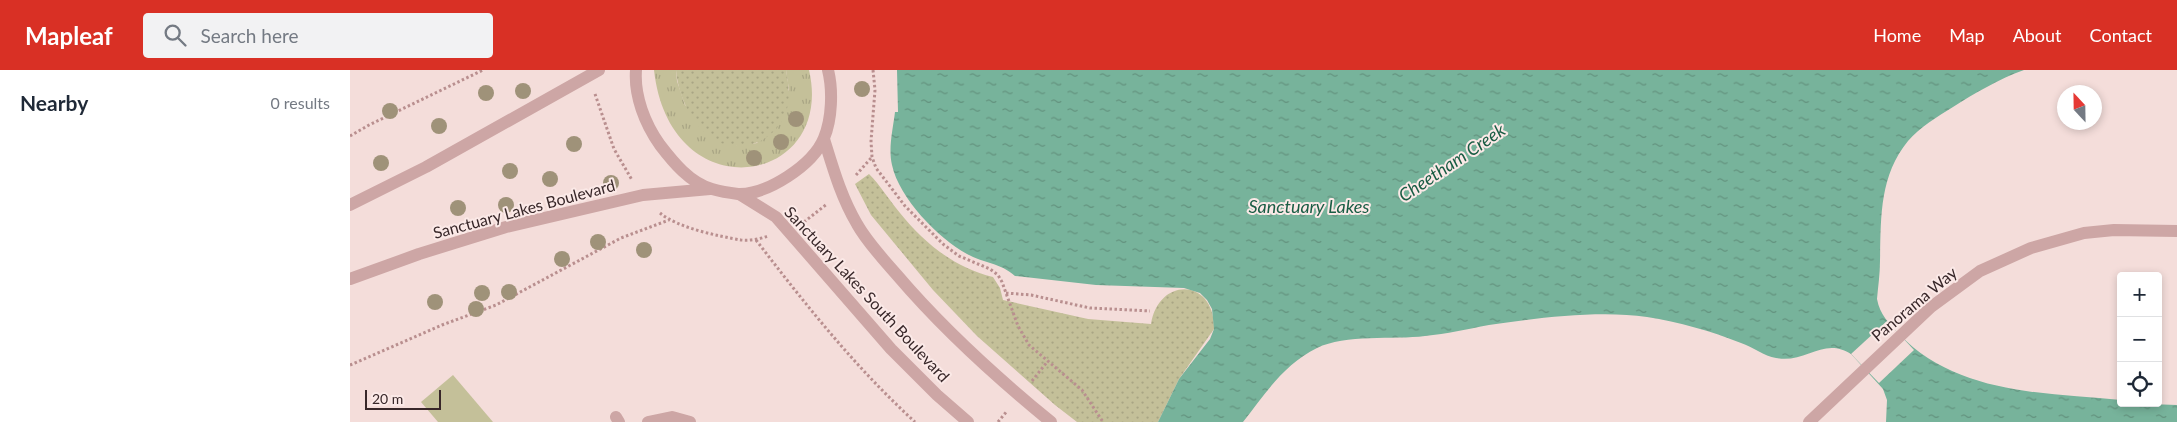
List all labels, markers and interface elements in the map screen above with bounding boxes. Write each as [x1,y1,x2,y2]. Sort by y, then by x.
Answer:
search box [143,13,493,58]
text: Mapleaf [25,21,113,50]
icon: search [161,21,189,49]
text: Search here [201,24,299,47]
text: Home [1873,24,1921,46]
text: Map [1949,24,1985,46]
text: About [2013,24,2062,46]
text: Contact [2090,24,2152,46]
north arrow [2057,85,2102,130]
text: Nearby [20,90,88,115]
text: 0 results [270,93,330,112]
water label: Cheetham Creek [1394,118,1509,206]
street label: Sanctuary Lakes Boulevard [431,175,617,242]
water label: Sanctuary Lakes [1248,195,1370,217]
street label: Sanctuary Lakes South Boulevard [781,202,954,385]
street label: Panorama Way [1867,262,1961,345]
map controls [2117,272,2162,407]
button: + [2117,272,2162,317]
button: − [2117,317,2162,362]
button: locate [2117,362,2162,407]
scale bar [365,387,441,410]
text: 20 m [372,390,403,407]

